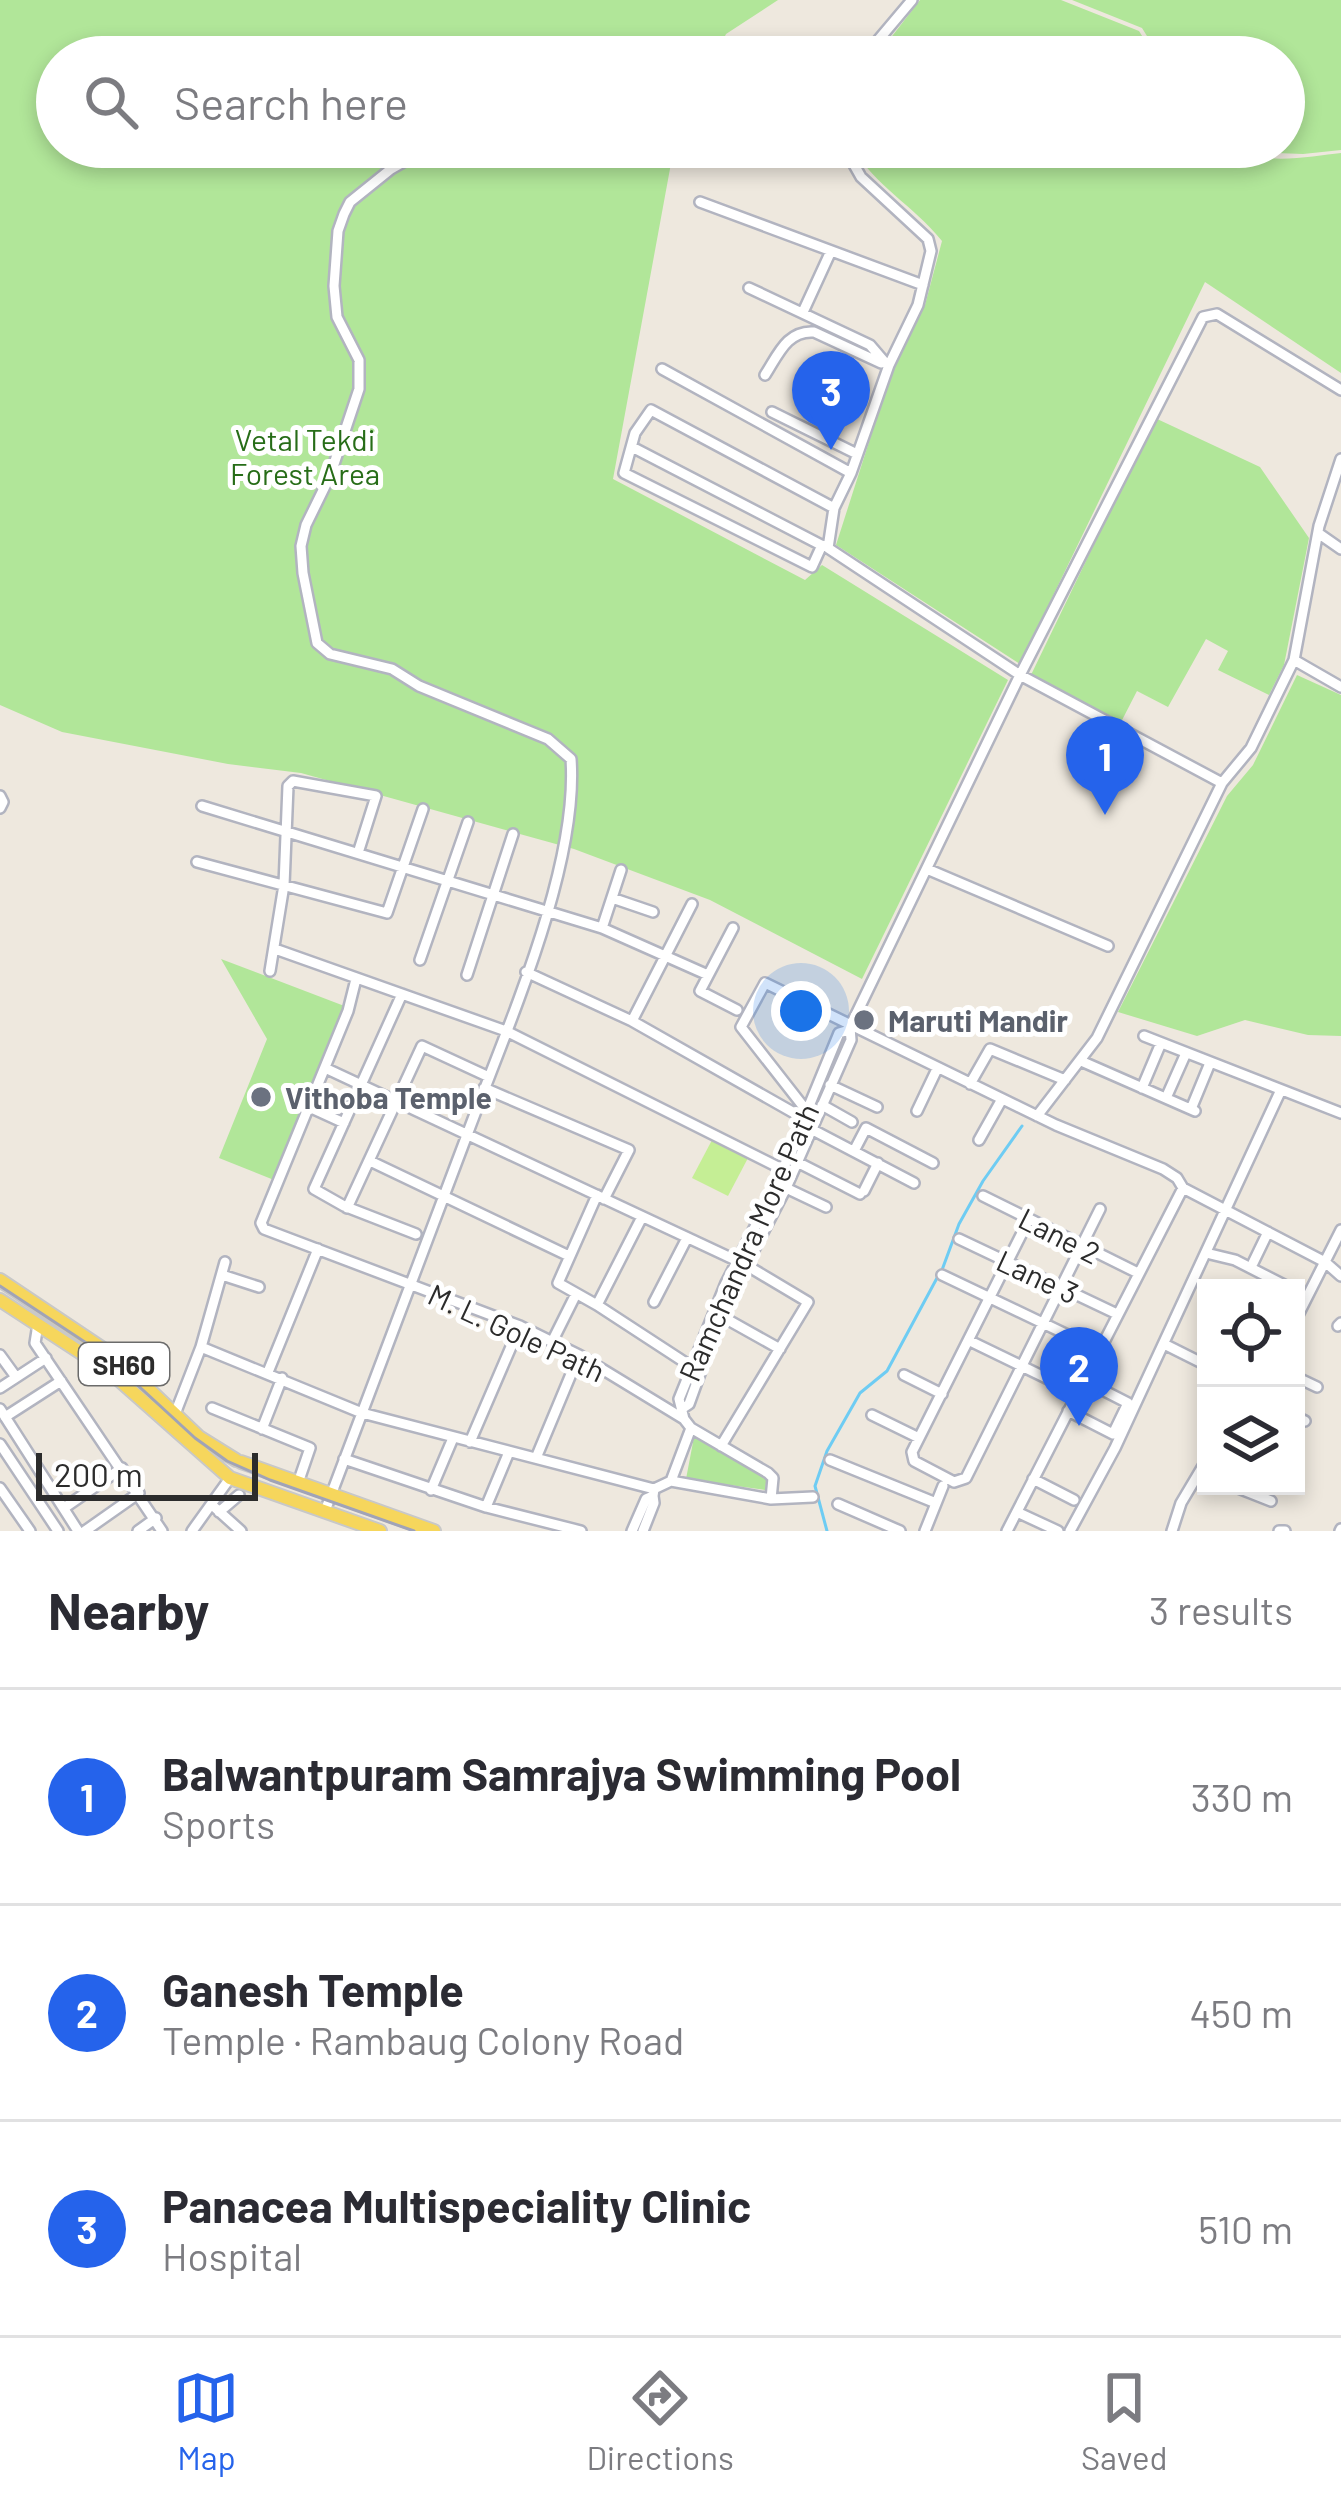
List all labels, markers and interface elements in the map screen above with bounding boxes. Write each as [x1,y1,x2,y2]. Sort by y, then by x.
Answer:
search box [36,36,1305,168]
icon: search [78,69,144,135]
text: Search here [174,75,408,129]
pin: 3 [792,351,870,450]
park label: Vetal Tekdi Forest Area [230,421,380,491]
pin: 1 [1066,716,1144,815]
your location [771,981,831,1041]
place label: Maruti Mandir [888,1002,1068,1038]
marker: Maruti Mandir [851,1007,877,1033]
place label: Vithoba Temple [285,1079,492,1115]
marker: Vithoba Temple [248,1084,274,1110]
street label: Ramchandra More Path [670,1097,826,1387]
street label: Lane 2 [1013,1199,1107,1271]
street label: Lane 3 [992,1242,1084,1310]
street label: M. L. Gole Path [423,1275,611,1389]
map controls [1197,1279,1305,1495]
button: locate [1197,1279,1305,1387]
pin: 2 [1040,1327,1118,1426]
road number: SH60 [79,1343,169,1385]
button: layers [1197,1387,1305,1495]
scale bar [36,1447,258,1500]
text: 200 m [54,1454,143,1494]
text: Nearby [48,1579,209,1640]
text: 3 results [1149,1586,1293,1633]
text: Balwantpuram Samrajya Swimming Pool [162,1746,961,1800]
text: 1 [80,1773,94,1820]
text: 330 m [1191,1773,1293,1820]
text: Sports [162,1800,275,1847]
text: Ganesh Temple [162,1962,464,2016]
text: 2 [76,1989,98,2036]
text: 450 m [1189,1989,1293,2036]
text: Temple · Rambaug Colony Road [162,2016,684,2063]
text: Panacea Multispeciality Clinic [162,2178,751,2232]
text: 3 [76,2205,98,2252]
text: 510 m [1198,2205,1293,2252]
text: Hospital [162,2232,302,2279]
tab: Map [173,2365,239,2477]
tab: Directions [586,2365,734,2477]
tab: Saved [1081,2365,1168,2477]

